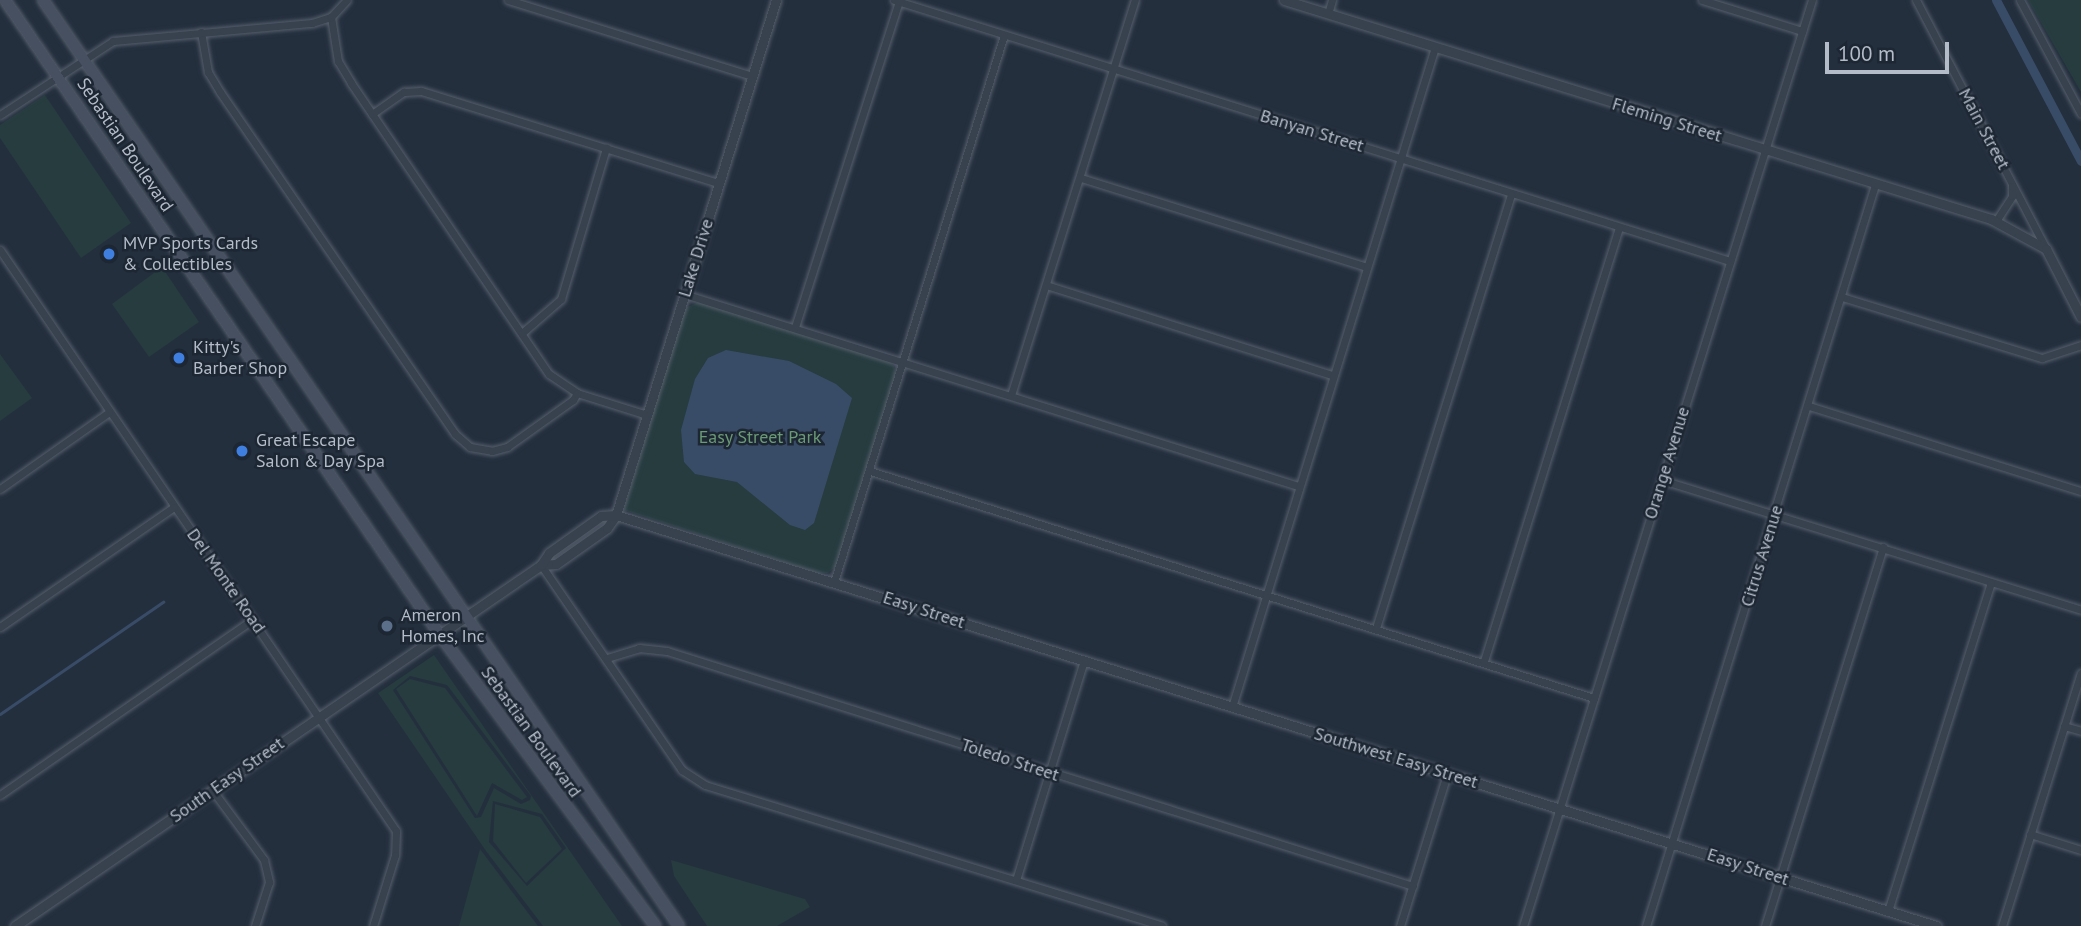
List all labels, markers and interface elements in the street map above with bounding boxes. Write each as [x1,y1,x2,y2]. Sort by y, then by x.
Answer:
scale bar [1829,28,1953,72]
text: 100 m [1838,40,1895,67]
street label: Sebastian Boulevard [72,74,178,216]
street label: Main Street [1954,85,2014,173]
street label: Fleming Street [1610,93,1724,147]
street label: Banyan Street [1258,105,1366,157]
street label: Lake Drive [674,216,718,300]
place label: MVP Sports Cards & Collectibles [123,233,259,276]
marker: MVP Sports Cards & Collectibles [101,246,117,262]
place label: Kitty's Barber Shop [193,337,287,380]
marker: Kitty's Barber Shop [171,350,187,366]
street label: Orange Avenue [1640,404,1694,522]
park label: Easy Street Park [698,426,822,448]
place label: Great Escape Salon & Day Spa [256,430,386,472]
marker: Great Escape Salon & Day Spa [234,443,250,459]
street label: Citrus Avenue [1736,502,1788,610]
street label: Del Monte Road [182,525,270,637]
street label: Easy Street [880,587,968,633]
place label: Ameron Homes, Inc [401,605,486,648]
marker: Ameron Homes, Inc [379,618,395,634]
street label: Sebastian Boulevard [476,662,586,802]
street label: Southwest Easy Street [1311,723,1481,793]
street label: South Easy Street [166,732,288,828]
street label: Toledo Street [958,734,1062,786]
street label: Easy Street [1704,844,1792,890]

